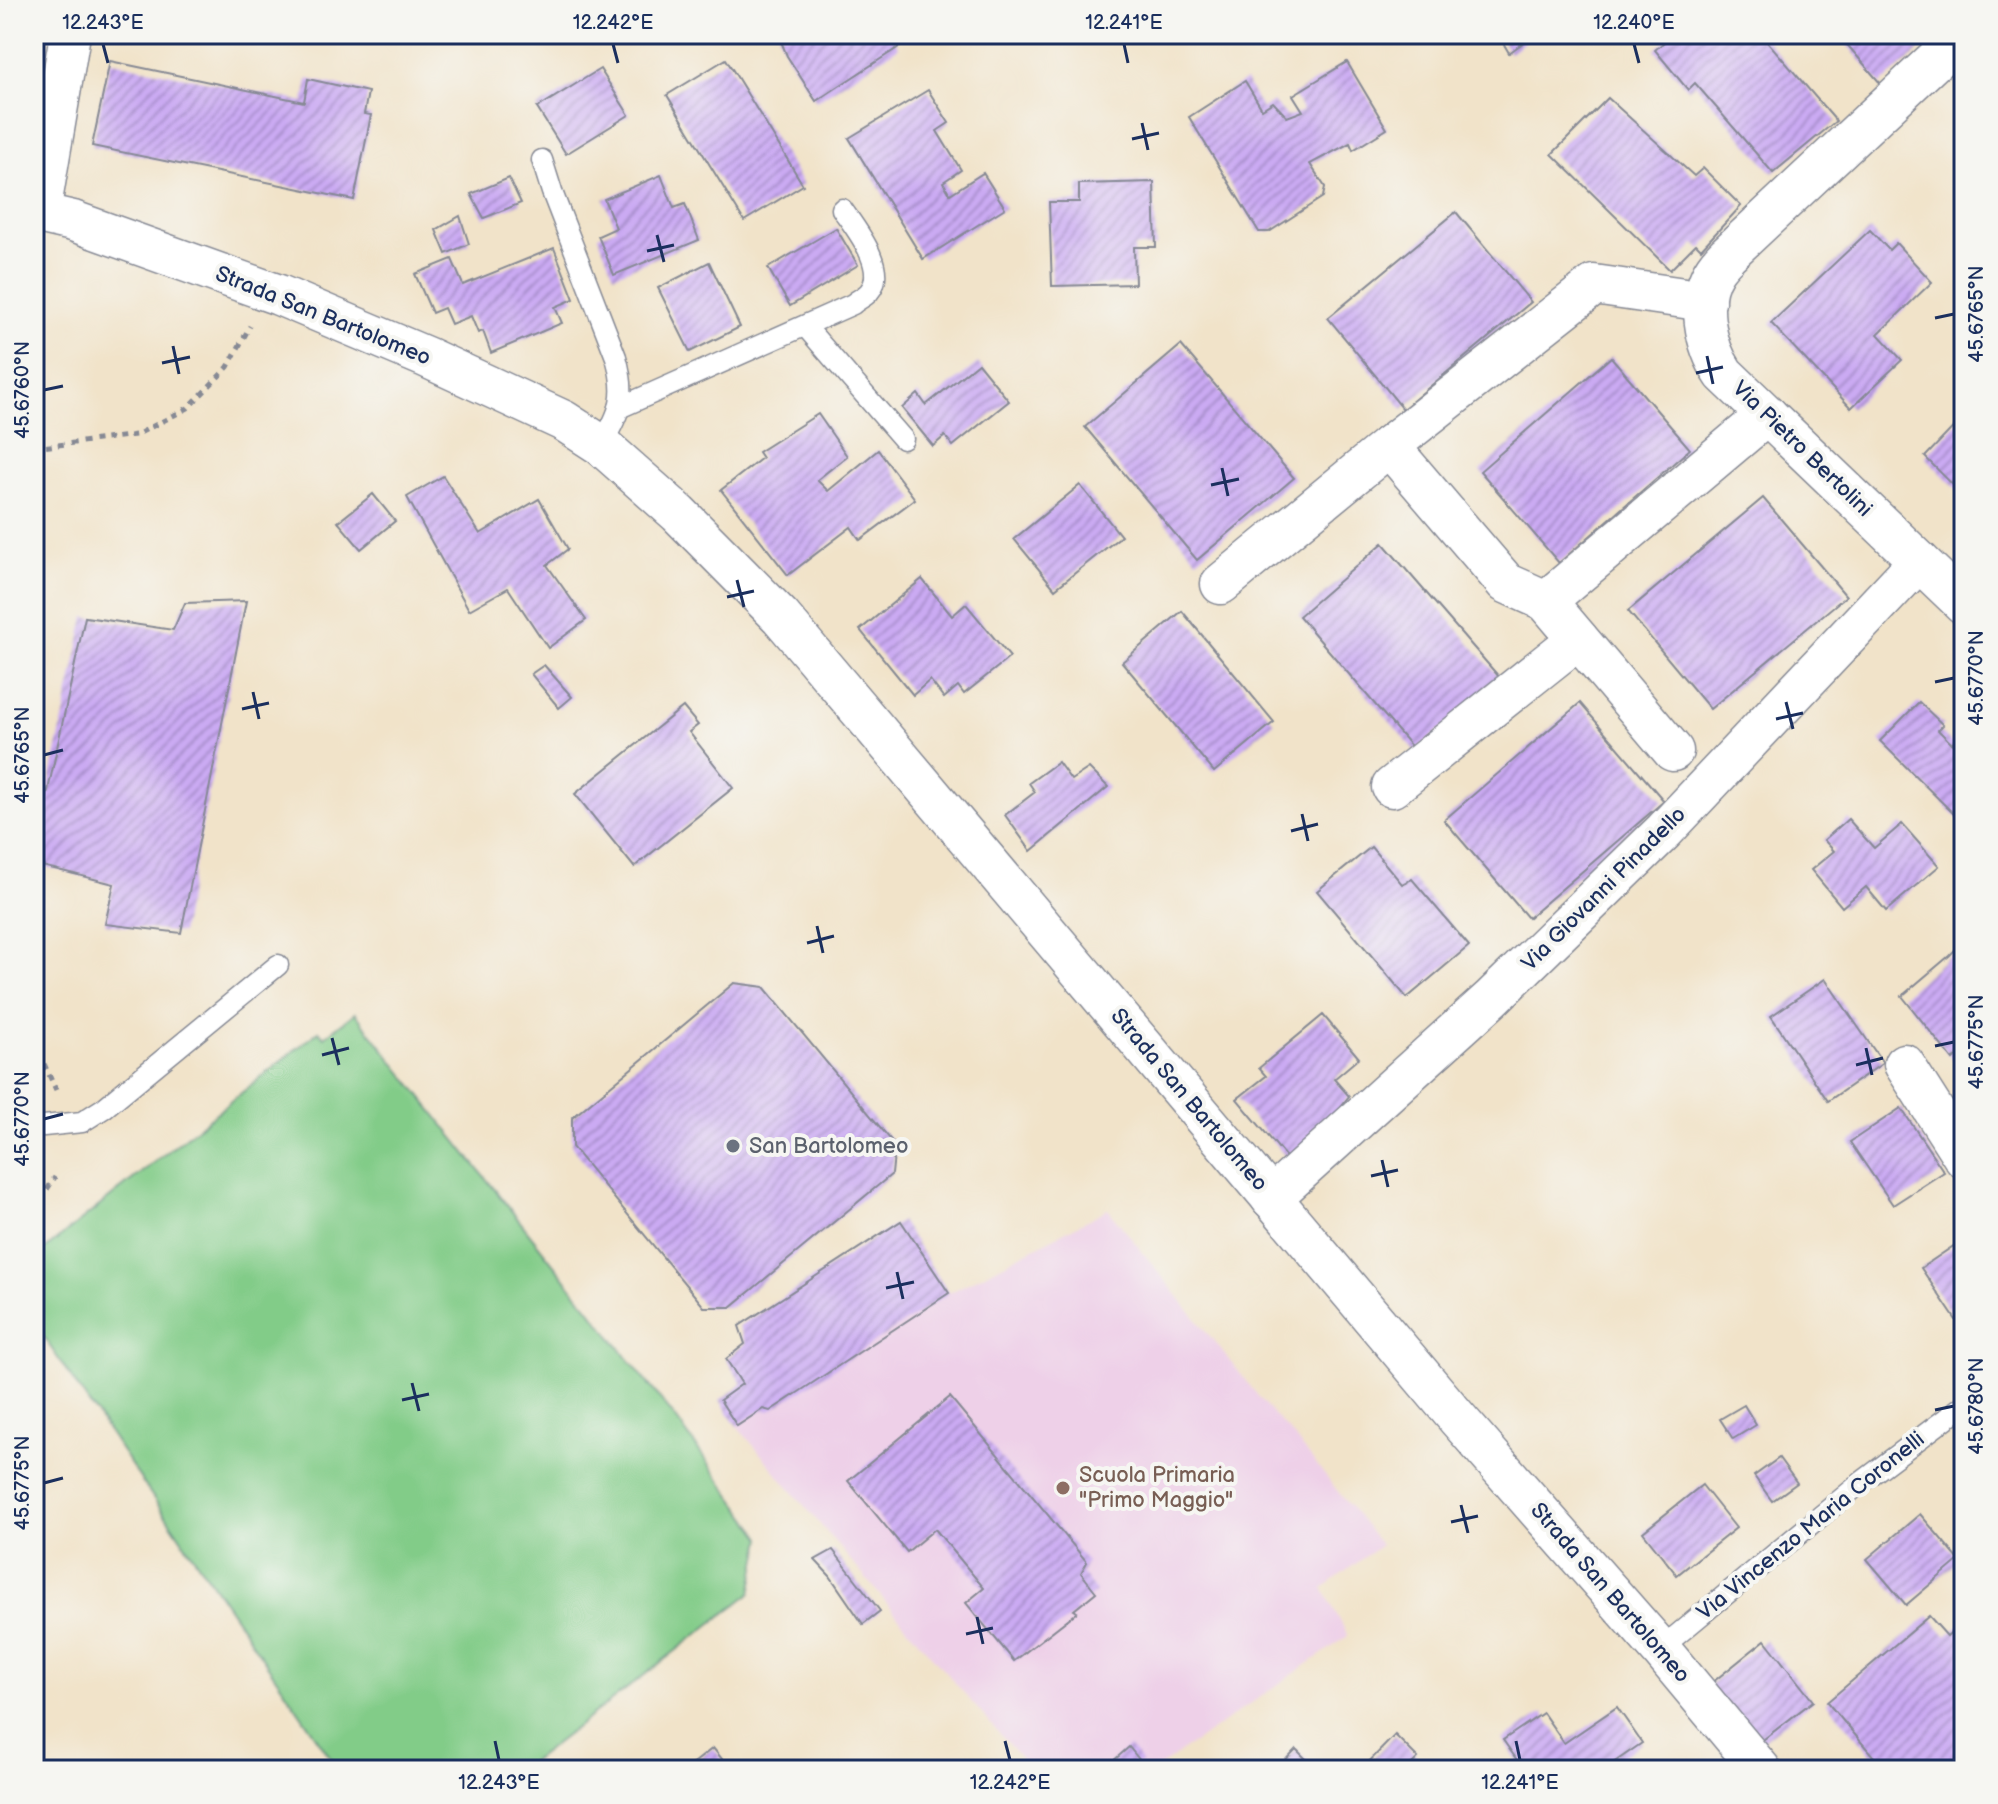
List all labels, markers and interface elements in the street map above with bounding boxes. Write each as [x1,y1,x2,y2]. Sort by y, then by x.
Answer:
text: 12.243°E [62,11,144,35]
text: 12.242°E [573,11,653,35]
text: 12.241°E [1085,11,1163,35]
text: 12.240°E [1593,11,1675,35]
street label: Strada San Bartolomeo [211,260,435,372]
text: 45.6765°N [1965,265,1989,363]
text: 45.6760°N [11,341,35,439]
street label: Via Pietro Bertolini [1726,375,1878,523]
text: 45.6770°N [1965,630,1989,726]
text: 45.6765°N [11,706,35,804]
street label: Via Giovanni Pinadello [1516,801,1692,977]
text: 45.6775°N [1965,995,1989,1089]
street label: Strada San Bartolomeo [1105,1003,1273,1197]
text: 45.6770°N [11,1071,35,1167]
place label: San Bartolomeo [749,1133,908,1160]
marker: San Bartolomeo [724,1137,742,1155]
text: 45.6780°N [1965,1357,1989,1455]
street label: Via Vincenzo Maria Coronelli [1692,1426,1930,1626]
text: 45.6775°N [11,1436,35,1530]
place label: Scuola Primaria "Primo Maggio" [1079,1462,1235,1514]
marker: Scuola Primaria "Primo Maggio" [1054,1479,1072,1497]
street label: Strada San Bartolomeo [1524,1497,1696,1689]
text: 12.243°E [458,1771,540,1795]
text: 12.242°E [970,1771,1050,1795]
text: 12.241°E [1481,1771,1559,1795]

